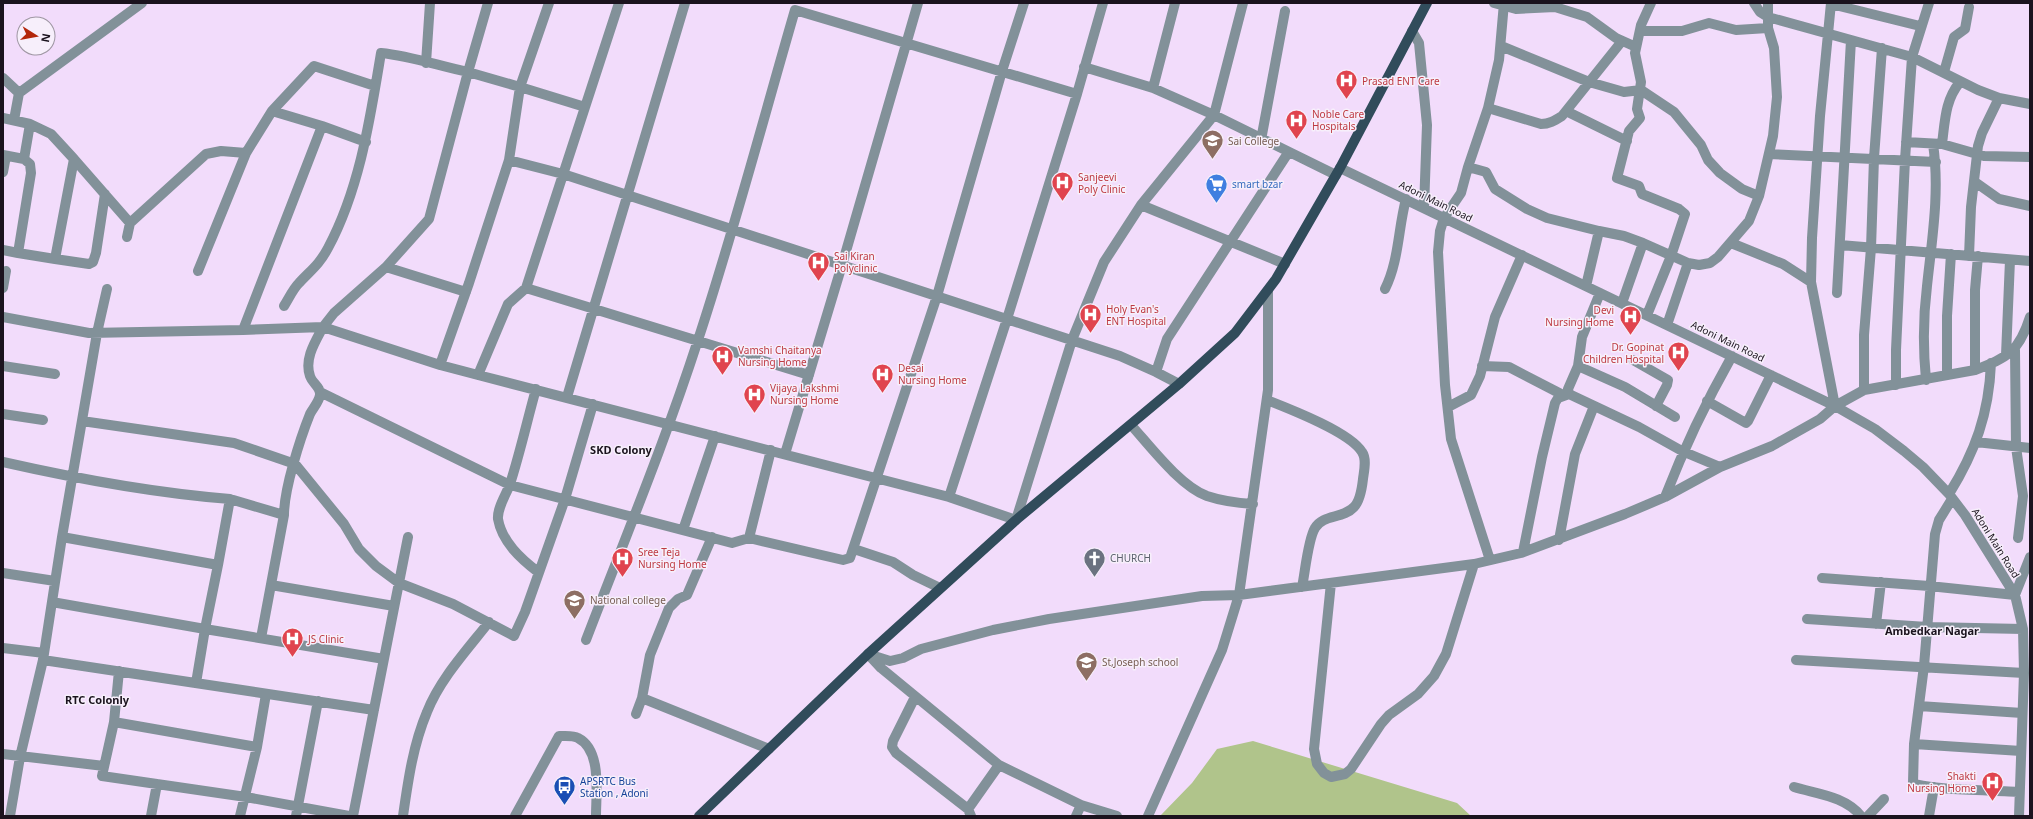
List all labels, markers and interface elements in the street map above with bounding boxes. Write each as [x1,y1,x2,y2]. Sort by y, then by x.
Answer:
north arrow [16,16,56,56]
text: N [38,32,55,44]
hospital icon: Prasad ENT Care [1334,68,1360,101]
place label: Prasad ENT Care [1362,74,1440,88]
hospital icon: Noble Care Hospitals [1283,107,1309,140]
place label: Noble Care Hospitals [1312,107,1364,133]
school or university icon: Sai College [1199,128,1225,161]
place label: Sai College [1228,134,1280,148]
hospital icon: Sanjeevi Poly Clinic [1049,170,1075,203]
place label: Sanjeevi Poly Clinic [1078,170,1126,196]
supermarket icon: smart bzar [1204,171,1230,204]
place label: smart bzar [1232,177,1283,191]
street label: Adoni Main Road [1397,177,1475,225]
hospital icon: Sai Kiran Polyclinic [805,249,831,282]
place label: Sai Kiran Polyclinic [834,249,878,275]
hospital icon: Holy Evan's ENT Hospital [1077,302,1103,335]
place label: Holy Evan's ENT Hospital [1106,302,1166,328]
place label: Devi Nursing Home [1545,303,1614,329]
hospital icon: Devi Nursing Home [1617,303,1643,336]
street label: Adoni Main Road [1689,317,1767,365]
place label: Dr. Gopinat Children Hospital [1583,340,1664,366]
hospital icon: Dr. Gopinat Children Hospital [1666,340,1692,373]
hospital icon: Vamshi Chaitanya Nursing Home [709,343,735,376]
place label: Vamshi Chaitanya Nursing Home [738,343,822,369]
hospital icon: Desai Nursing Home [870,361,896,394]
place label: Desai Nursing Home [898,361,967,387]
hospital icon: Vijaya Lakshmi Nursing Home [741,381,767,414]
place label: Vijaya Lakshmi Nursing Home [770,381,839,407]
district label: SKD Colony [590,442,653,457]
street label: Adoni Main Road [1969,505,2023,581]
hospital icon: Sree Teja Nursing Home [610,545,636,578]
place label: Sree Teja Nursing Home [638,545,707,571]
church icon: CHURCH [1081,545,1107,578]
place label: CHURCH [1110,551,1151,565]
school or university icon: National college [562,587,588,620]
place label: National college [590,593,666,607]
district label: Ambedkar Nagar [1885,623,1979,638]
hospital icon: JS Clinic [279,626,305,659]
place label: JS Clinic [307,632,344,646]
school or university icon: St,Joseph school [1074,649,1100,682]
place label: St,Joseph school [1102,655,1178,669]
district label: RTC Colonly [65,692,130,707]
place label: Shakti Nursing Home [1907,769,1976,795]
hospital icon: Shakti Nursing Home [1979,769,2005,802]
bus stop icon: APSRTC Bus Station , Adoni [551,774,577,807]
place label: APSRTC Bus Station , Adoni [580,774,648,800]

